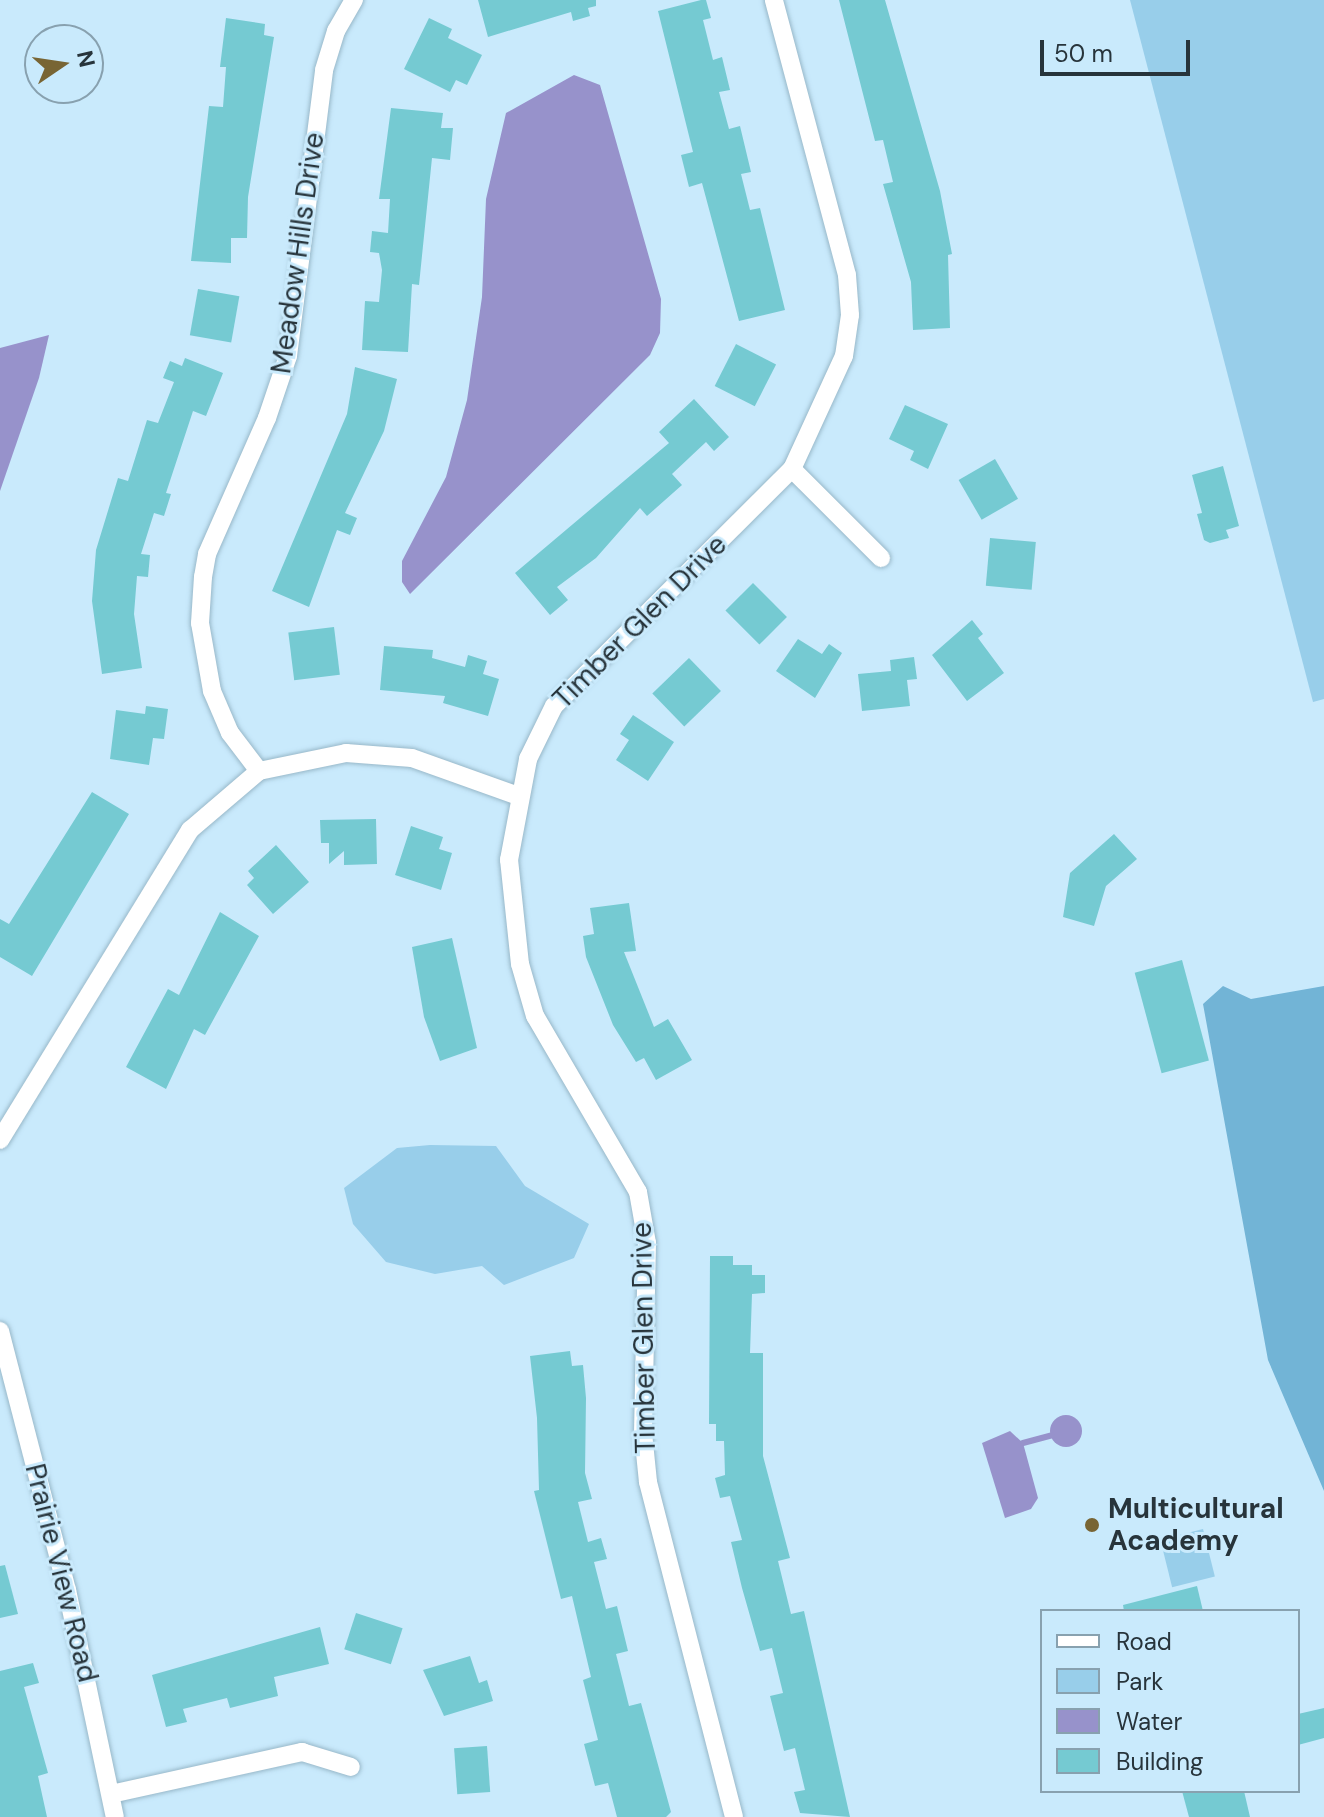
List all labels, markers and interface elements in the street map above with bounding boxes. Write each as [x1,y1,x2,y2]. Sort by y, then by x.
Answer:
north arrow [24,24,104,104]
scale bar [1044,24,1194,74]
text: 50 m [1054,38,1113,69]
text: N [70,48,102,70]
street label: Meadow Hills Drive [264,130,332,376]
street label: Timber Glen Drive [546,528,734,716]
street label: Timber Glen Drive [625,1222,663,1454]
street label: Prairie View Road [18,1460,104,1686]
place label: Multicultural Academy [1108,1492,1284,1558]
marker: Multicultural Academy [1083,1516,1101,1534]
legend [1040,1609,1300,1793]
text: Road [1116,1626,1172,1657]
text: Park [1116,1666,1163,1697]
text: Water [1116,1706,1182,1737]
text: Building [1116,1746,1203,1777]

